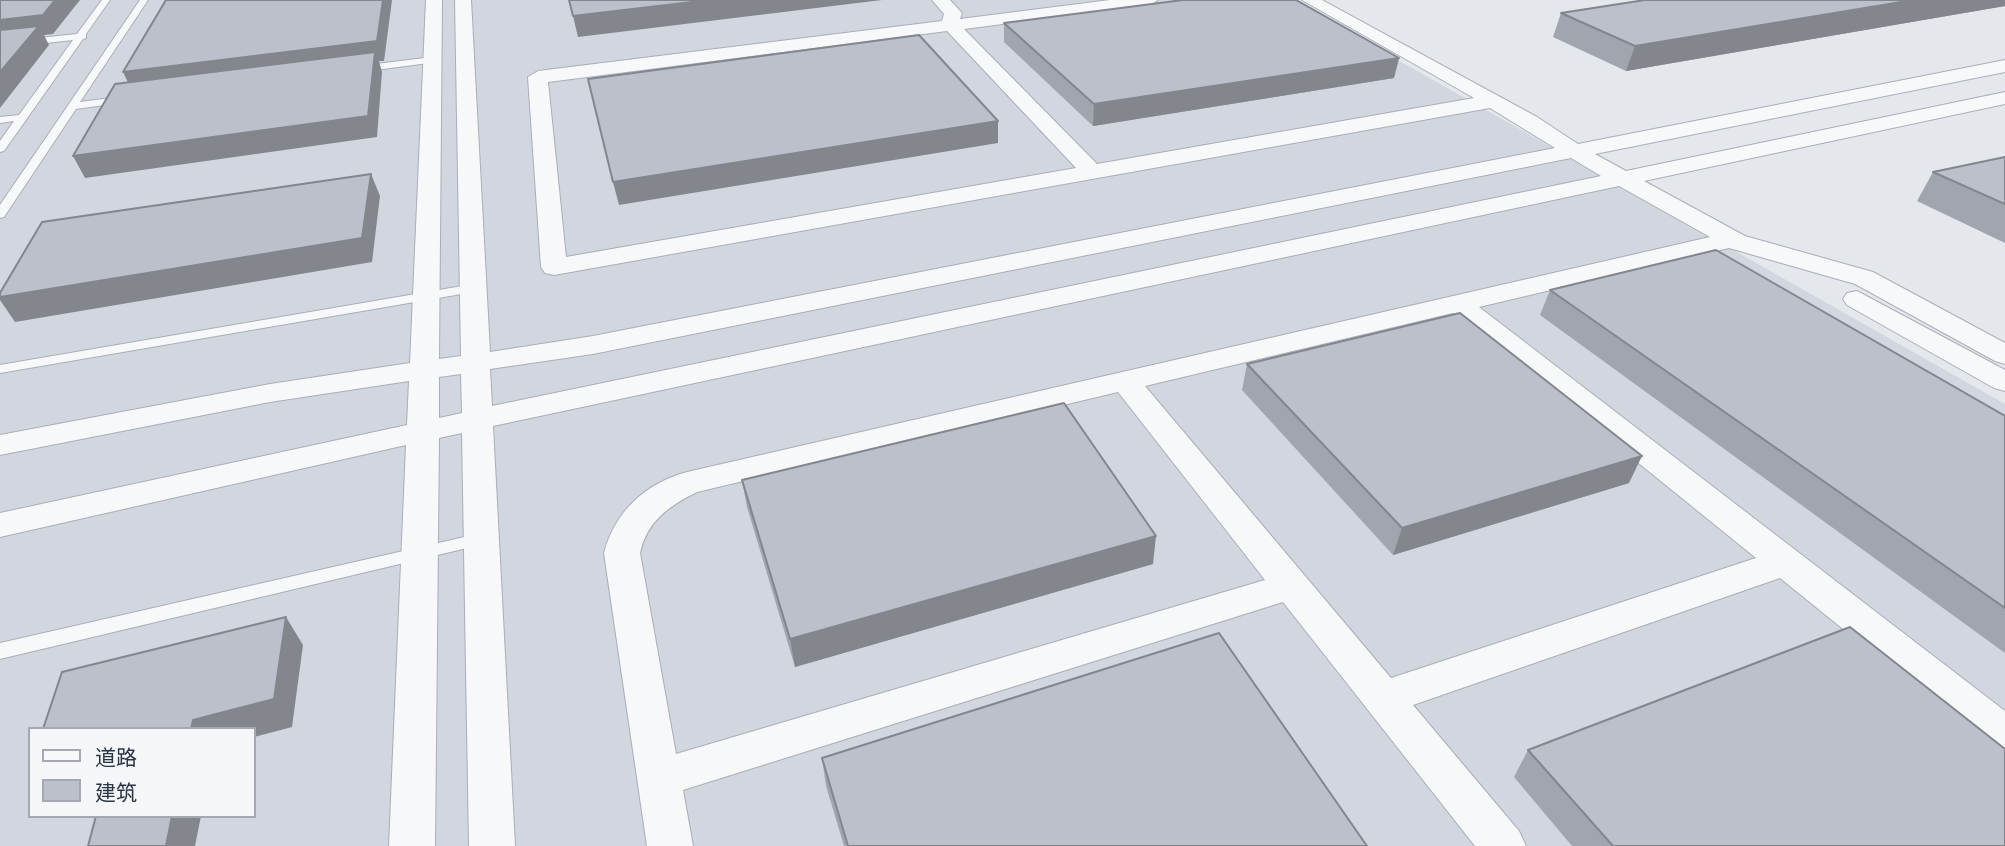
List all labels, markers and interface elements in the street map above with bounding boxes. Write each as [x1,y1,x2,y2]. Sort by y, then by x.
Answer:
legend [28,727,256,818]
text: 道路 [95,746,137,770]
text: 建筑 [95,781,137,805]

